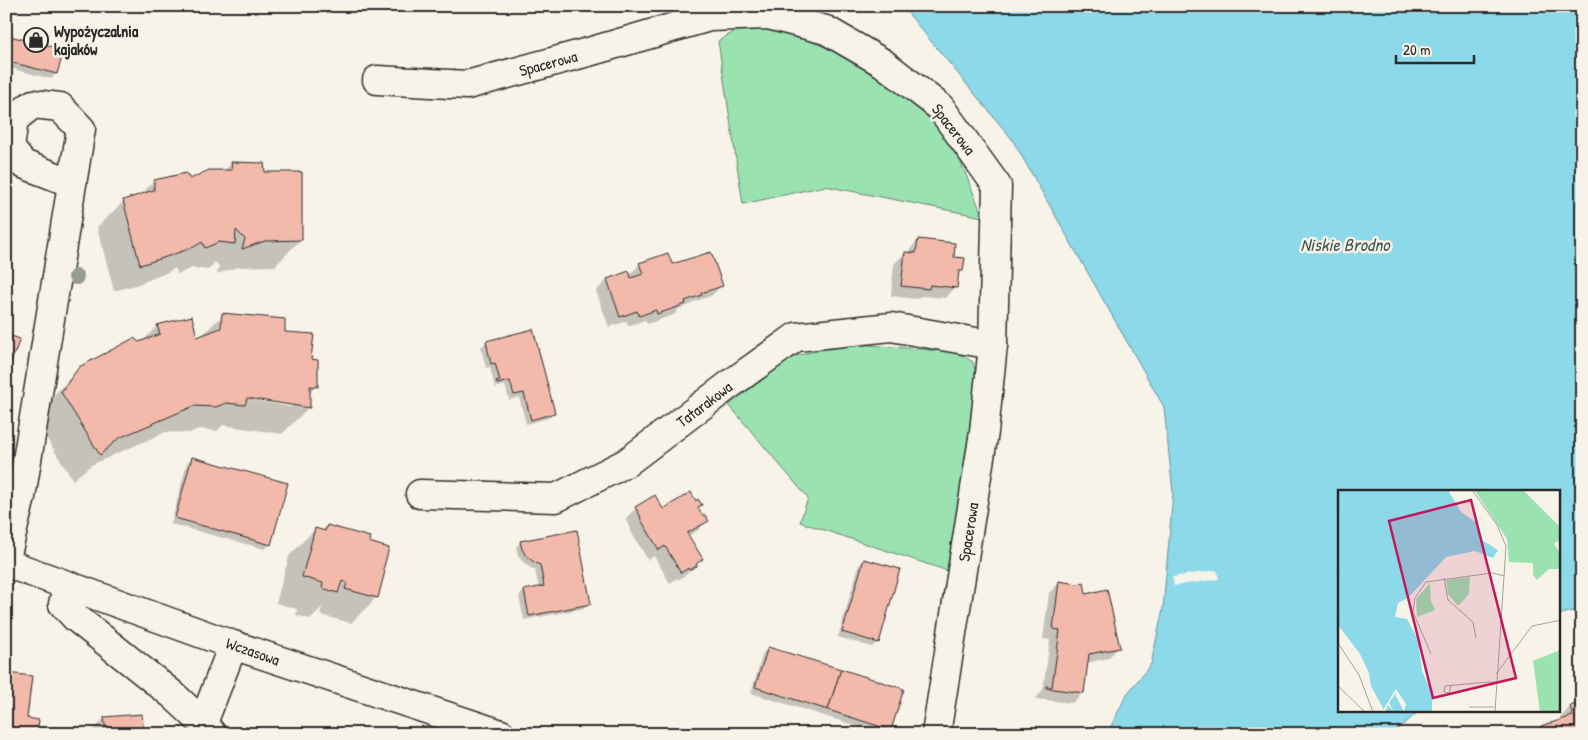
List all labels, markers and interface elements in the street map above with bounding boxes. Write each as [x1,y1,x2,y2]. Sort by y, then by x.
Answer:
place label: Wypożyczalnia kajaków [54,20,139,60]
shop icon: Wypożyczalnia kajaków [23,27,49,53]
scale bar [1396,32,1473,64]
text: 20 m [1403,39,1430,60]
street label: Spacerowa [516,45,580,81]
street label: Spacerowa [927,99,981,159]
water label: Niskie Brodno [1300,232,1391,257]
street label: Tatarakowa [672,376,736,432]
inset map [1338,490,1560,712]
street label: Spacerowa [952,501,984,563]
street label: Wczasowa [223,632,283,670]

